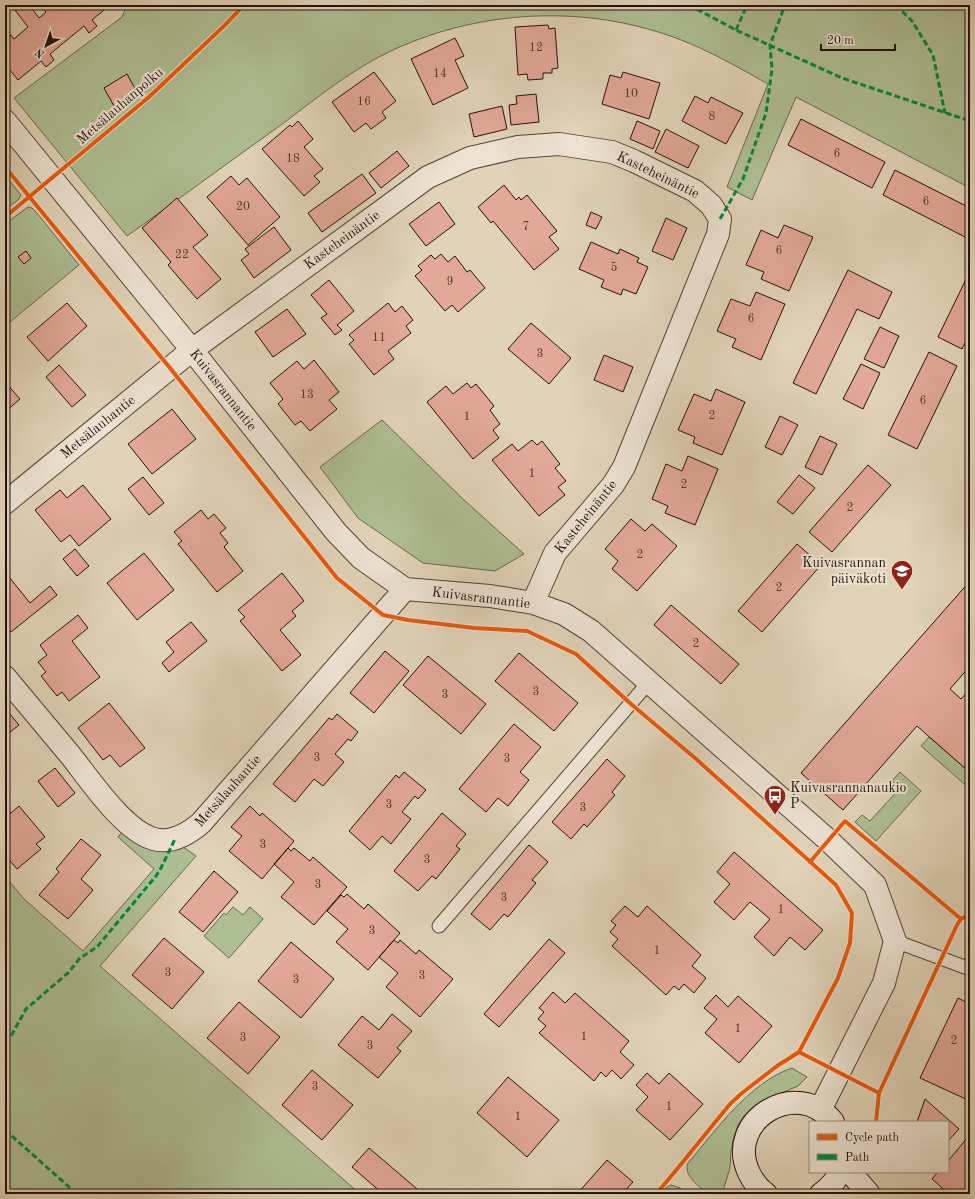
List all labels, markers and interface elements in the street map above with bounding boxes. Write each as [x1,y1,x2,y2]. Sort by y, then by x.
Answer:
north arrow [26,26,66,66]
scale bar [821,26,895,52]
text: 20 m [827,35,854,47]
house number: 12 [529,42,543,54]
text: N [33,45,47,59]
street label: Metsälauhanpolku [74,65,166,147]
house number: 14 [433,68,447,80]
house number: 10 [624,88,638,100]
house number: 16 [357,96,371,108]
house number: 8 [709,111,716,123]
house number: 6 [834,148,841,160]
street label: Kasteheinäntie [615,149,701,201]
house number: 18 [286,153,300,165]
house number: 6 [923,196,930,208]
house number: 20 [236,201,250,213]
street label: Kasteheinäntie [302,208,382,272]
house number: 7 [523,221,529,233]
house number: 6 [776,245,783,257]
house number: 22 [175,249,189,261]
house number: 5 [611,261,618,274]
house number: 9 [447,276,453,288]
house number: 6 [748,313,755,325]
house number: 11 [372,332,386,344]
street label: Kuivasrannantie [187,347,259,433]
house number: 3 [537,348,543,360]
house number: 13 [300,389,314,401]
street label: Metsälauhantie [58,393,138,461]
house number: 6 [920,395,927,407]
house number: 2 [709,410,715,422]
house number: 1 [464,411,470,423]
house number: 1 [529,468,535,480]
street label: Kasteheinäntie [552,478,620,556]
house number: 2 [681,479,687,491]
house number: 2 [847,502,853,514]
house number: 2 [637,549,643,561]
place label: Kuivasrannan päiväkoti [802,556,886,586]
school or university icon: Kuivasrannan päiväkoti [889,558,915,591]
house number: 2 [776,582,782,594]
street label: Kuivasrannantie [431,585,531,611]
house number: 2 [693,638,699,650]
house number: 3 [533,686,539,698]
house number: 3 [442,689,448,701]
street label: Metsälauhantie [192,752,264,830]
house number: 3 [314,752,320,764]
house number: 3 [504,753,510,765]
place label: Kuivasrannanaukio P [790,781,907,811]
bus stop icon: Kuivasrannanaukio P [762,783,788,816]
house number: 3 [386,799,392,811]
house number: 3 [580,802,586,814]
house number: 3 [260,839,266,851]
house number: 3 [424,854,430,866]
house number: 3 [315,879,321,891]
house number: 3 [501,892,507,904]
house number: 1 [778,904,784,916]
house number: 3 [369,925,375,937]
house number: 1 [654,945,660,957]
house number: 3 [165,967,171,979]
house number: 3 [419,970,425,982]
house number: 3 [293,974,299,986]
house number: 1 [735,1023,741,1035]
house number: 1 [581,1031,587,1043]
house number: 3 [240,1032,246,1044]
house number: 2 [951,1035,957,1047]
house number: 3 [367,1040,373,1052]
house number: 3 [312,1081,318,1093]
house number: 1 [666,1101,672,1113]
house number: 1 [515,1111,521,1123]
legend [809,1121,949,1173]
text: Cycle path [845,1132,900,1144]
text: Path [845,1152,870,1164]

